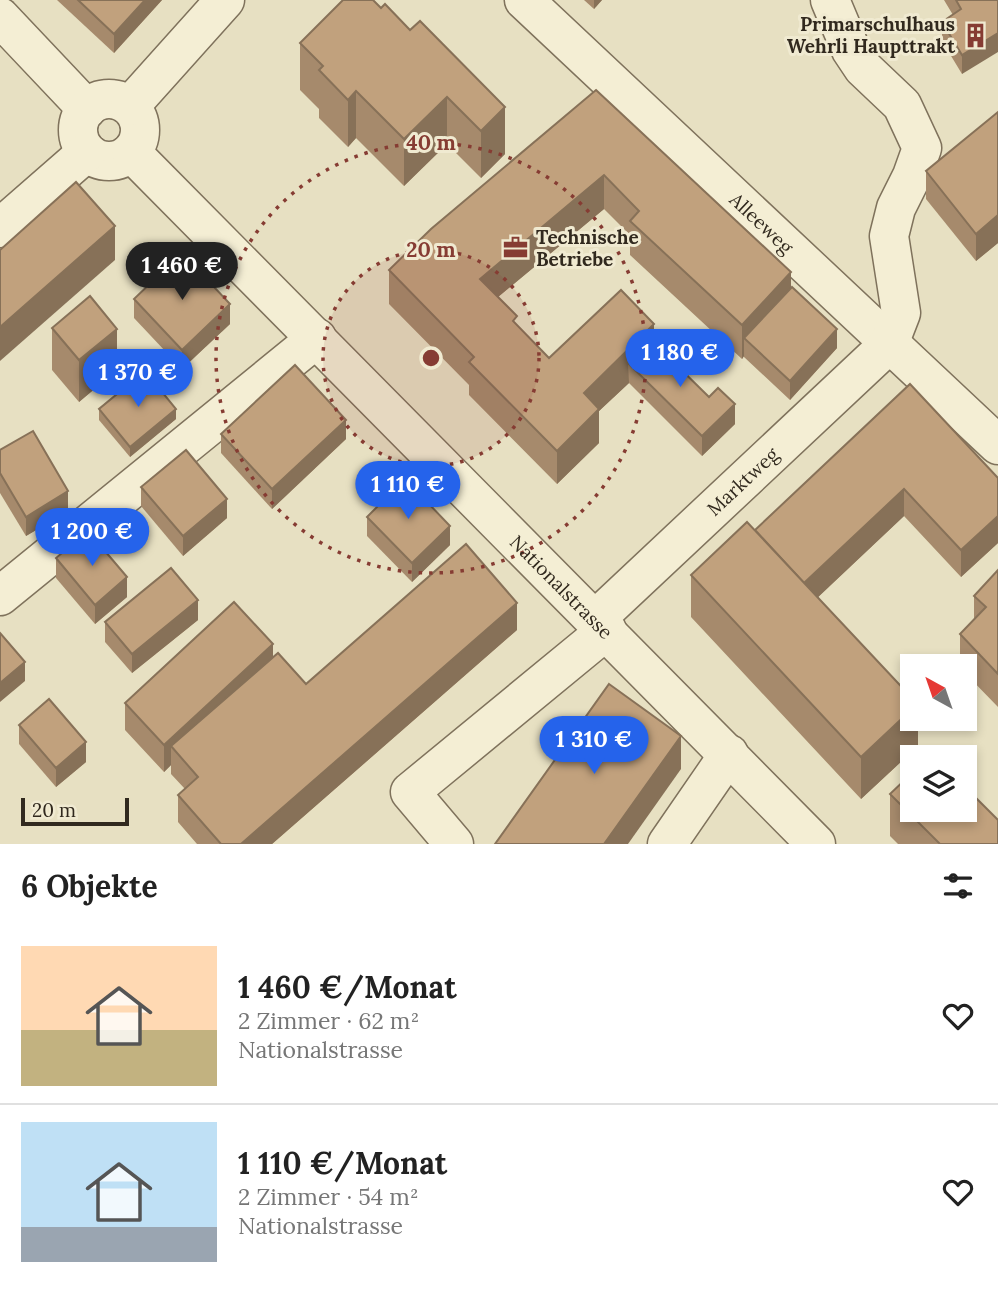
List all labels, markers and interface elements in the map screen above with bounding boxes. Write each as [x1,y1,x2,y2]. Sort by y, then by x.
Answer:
place label: Primarschulhaus Wehrli Haupttrakt [787,12,956,58]
building icon: Primarschulhaus Wehrli Haupttrakt [961,21,989,49]
text: 40 m [406,129,456,156]
street label: Alleeweg [724,187,799,259]
place label: Technische Betriebe [536,225,639,271]
office icon: Technische Betriebe [502,234,530,262]
text: 20 m [406,236,456,263]
pin: 1 460 € [117,243,247,302]
text: 1 460 € [142,250,222,279]
pin: 1 180 € [615,330,745,389]
text: 1 180 € [641,337,719,366]
centre of rings [419,346,443,370]
pin: 1 370 € [73,350,203,409]
text: 1 370 € [99,357,177,386]
street label: Marktweg [702,442,784,521]
pin: 1 110 € [343,462,473,521]
text: 1 110 € [371,469,445,498]
pin: 1 200 € [27,508,157,568]
text: 1 200 € [51,516,133,545]
street label: Nationalstrasse [505,530,618,644]
north arrow [900,654,976,732]
map controls [900,654,977,822]
pin: 1 310 € [529,716,659,776]
text: 1 310 € [556,724,632,753]
button: layers [900,745,977,822]
scale bar [21,795,130,827]
text: 20 m [32,798,76,822]
text: 6 Objekte [21,867,158,905]
icon: filters [939,867,977,905]
text: 1 460 €/Monat [238,968,457,1006]
icon: home [77,974,161,1058]
icon: heart [939,997,977,1035]
text: 2 Zimmer · 62 m² [238,1006,419,1035]
text: Nationalstrasse [238,1035,403,1064]
text: 1 110 €/Monat [238,1144,447,1182]
icon: home [77,1150,161,1234]
icon: heart [939,1173,977,1211]
text: 2 Zimmer · 54 m² [238,1182,419,1211]
text: Nationalstrasse [238,1211,403,1240]

